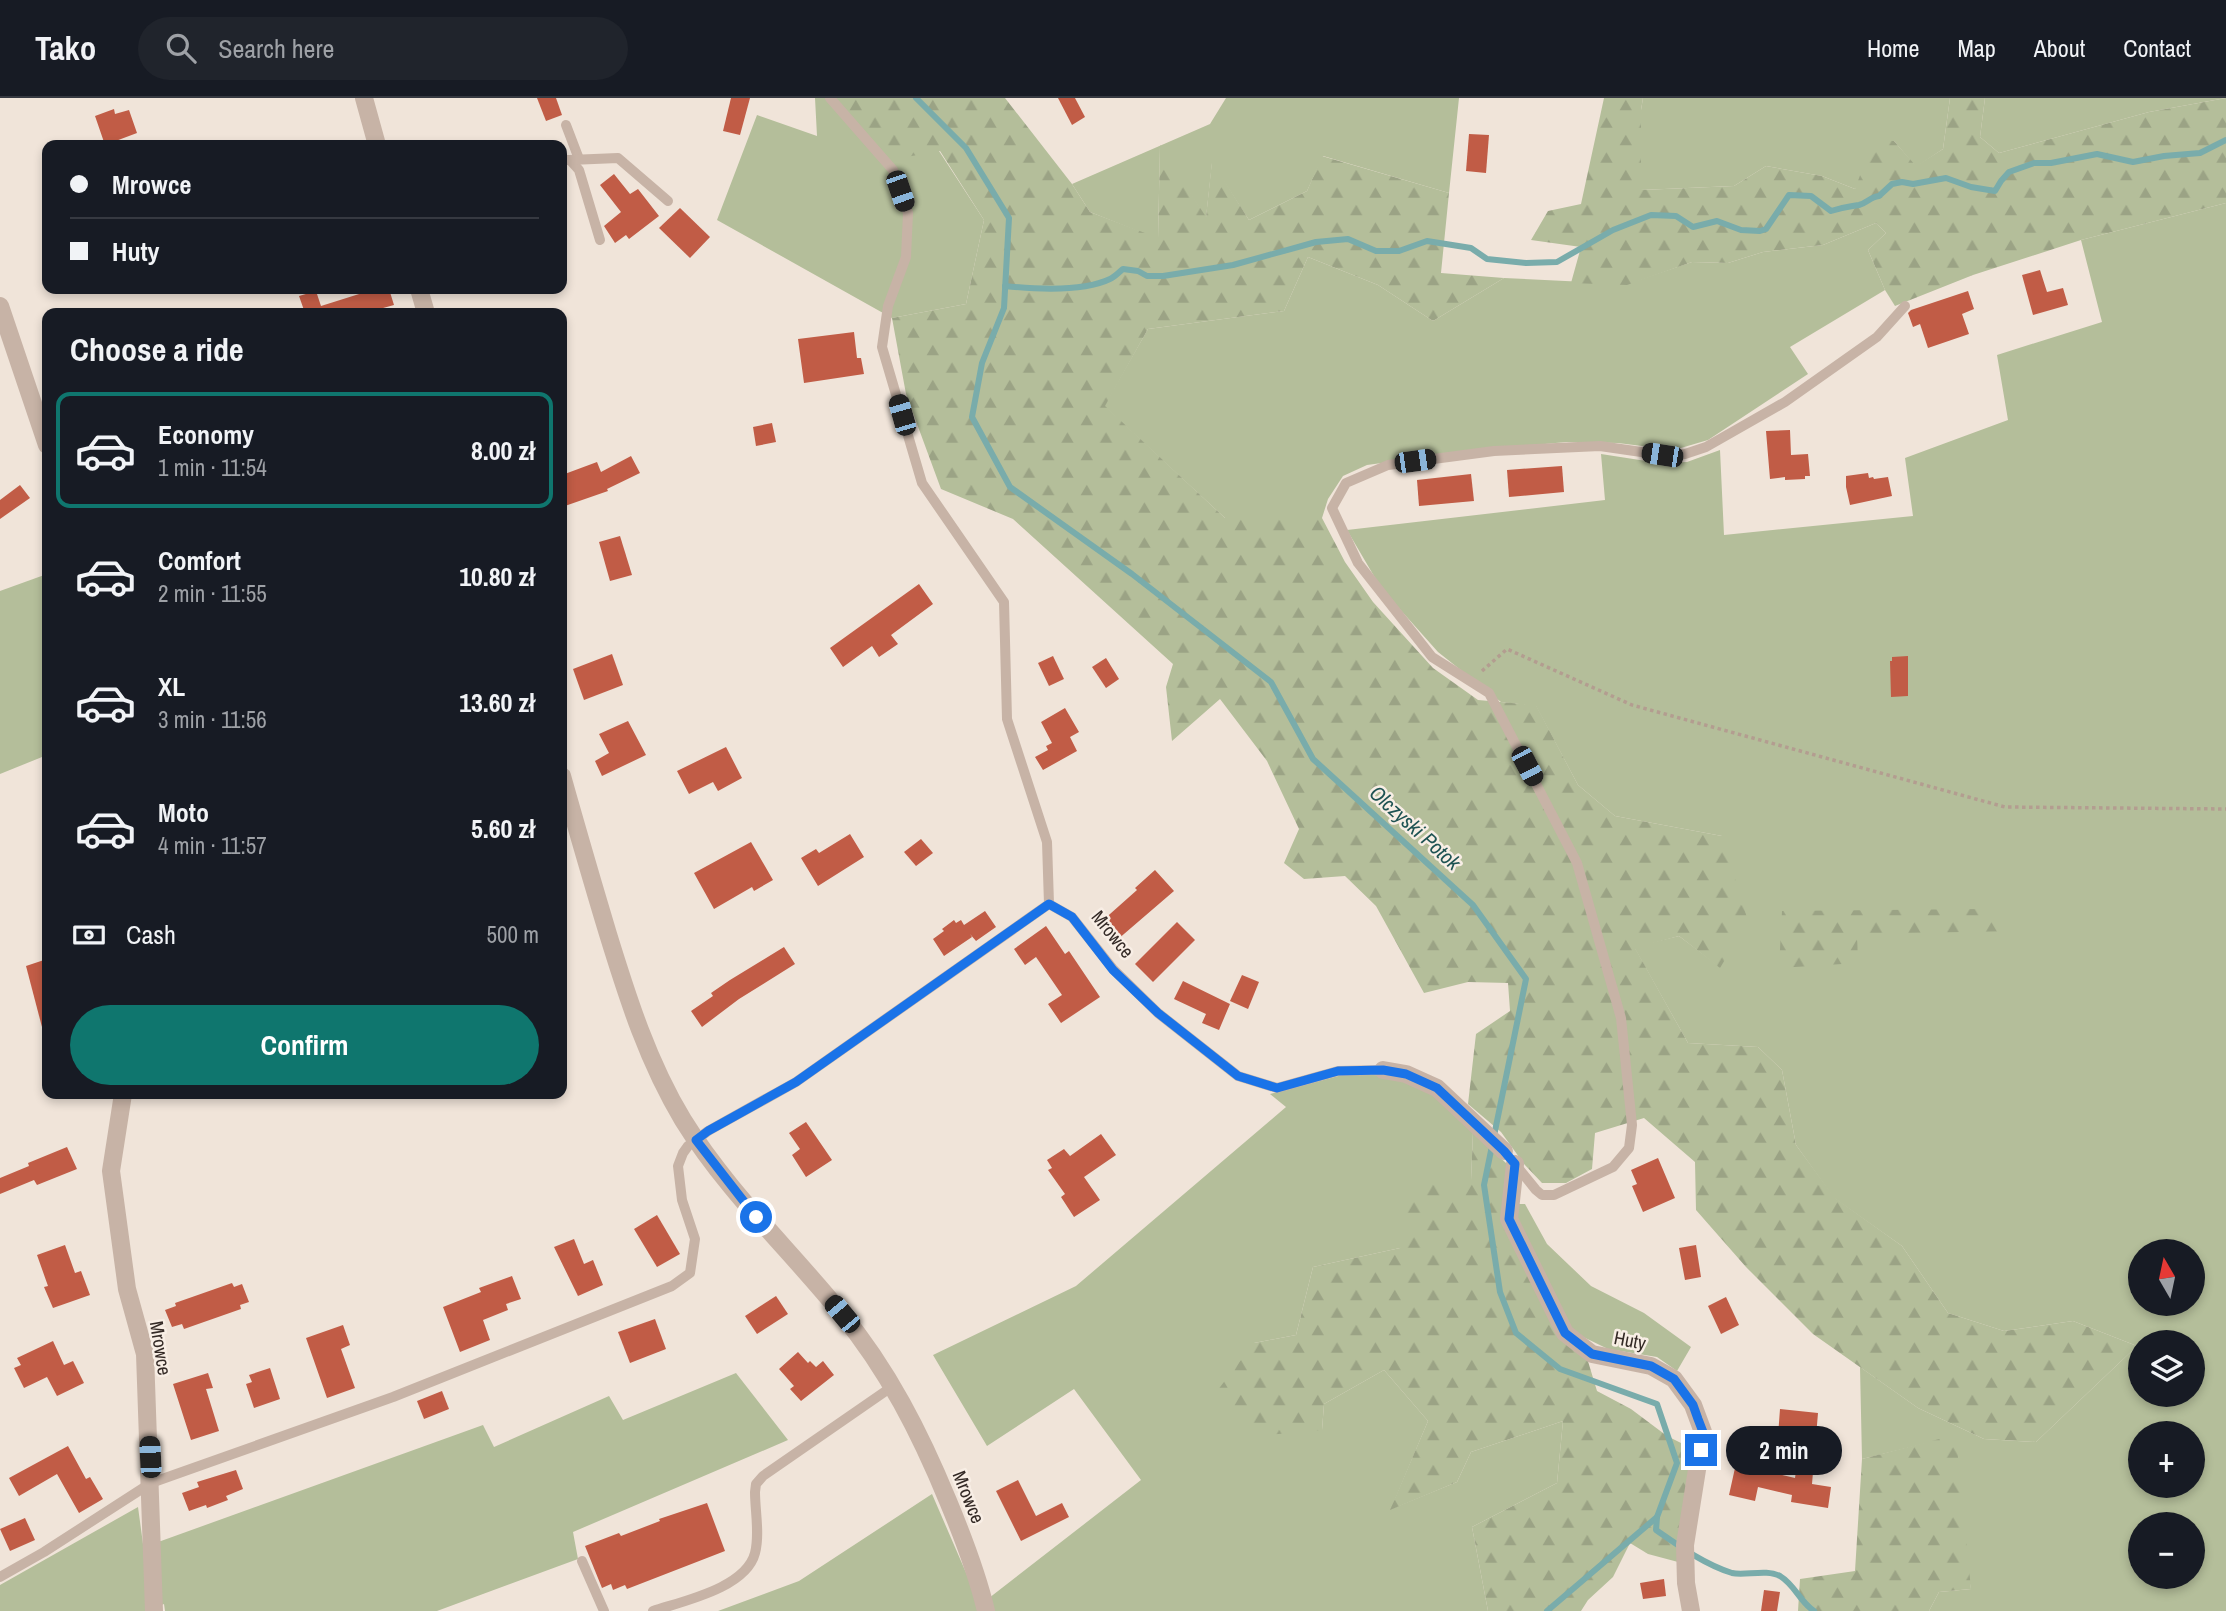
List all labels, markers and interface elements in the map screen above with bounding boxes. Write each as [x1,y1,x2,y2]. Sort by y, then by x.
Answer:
search box [138,17,628,80]
text: Tako [35,26,96,70]
icon: search [162,29,200,67]
text: Search here [218,31,334,66]
text: Home [1867,32,1919,64]
text: Map [1957,32,1996,64]
text: About [2034,32,2085,64]
text: Contact [2123,32,2191,64]
text: Mrowce [112,167,191,202]
car [884,168,917,214]
text: Huty [112,234,159,269]
text: Choose a ride [70,328,244,371]
car [887,392,918,438]
text: Economy [158,417,254,452]
icon: car [74,419,137,482]
text: 8.00 zł [471,433,535,468]
car [1640,441,1685,469]
car [1393,448,1438,474]
text: 1 min · 11:54 [158,452,267,483]
text: Comfort [158,543,241,578]
icon: car [74,545,137,608]
text: 10.80 zł [459,559,535,594]
text: 2 min · 11:55 [158,578,267,609]
text: XL [158,669,185,704]
icon: car [74,671,137,734]
text: 13.60 zł [459,685,535,720]
text: 3 min · 11:56 [158,704,267,735]
car [1508,743,1547,789]
water label: Olczyski Potok [1363,779,1468,877]
text: Moto [158,795,209,830]
icon: car [74,797,137,860]
text: 5.60 zł [471,811,535,846]
text: 4 min · 11:57 [158,830,267,861]
street label: Mrowce [1086,905,1140,963]
icon: cash [70,916,108,954]
text: Cash [126,917,176,952]
text: 500 m [487,919,539,950]
button: Confirm [70,1005,539,1085]
route start [740,1201,772,1233]
north arrow [2128,1239,2205,1316]
map controls [2128,1239,2205,1589]
car [821,1291,864,1337]
street label: Mrowce [144,1319,178,1377]
street label: Huty [1612,1324,1648,1356]
button: layers [2128,1330,2205,1407]
button: + [2128,1421,2205,1498]
callout: 2 min [1726,1426,1841,1474]
route end [1685,1434,1717,1466]
car [139,1435,162,1479]
text: 2 min [1759,1435,1809,1466]
street label: Mrowce [947,1467,991,1527]
button: − [2128,1512,2205,1589]

